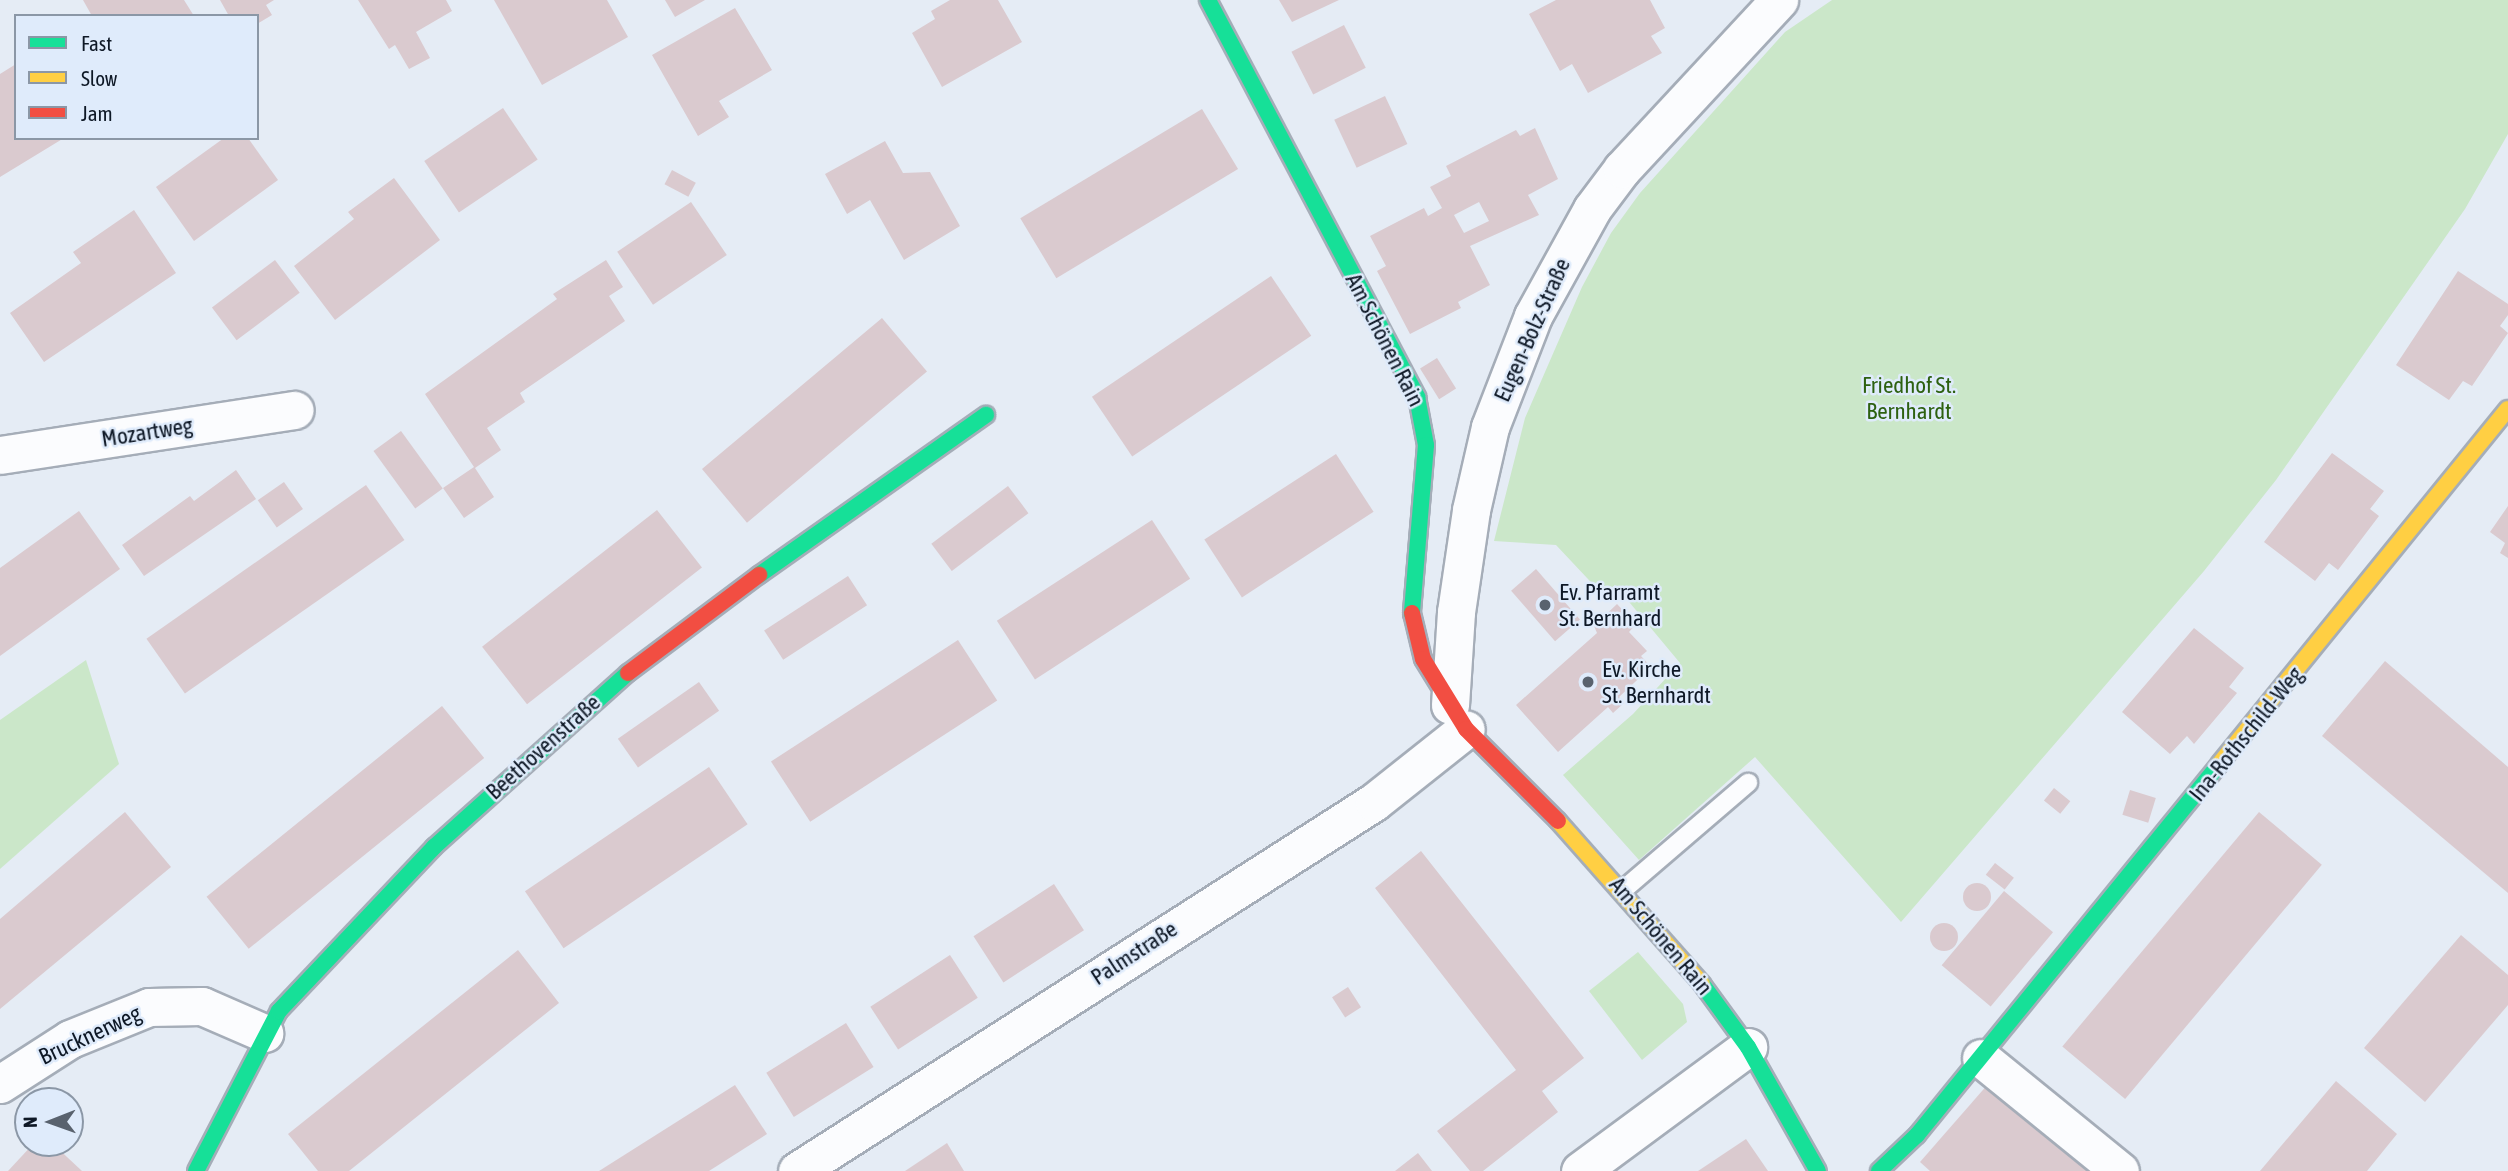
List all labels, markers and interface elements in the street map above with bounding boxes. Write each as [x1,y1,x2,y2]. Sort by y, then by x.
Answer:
legend [14,14,259,140]
text: Fast [81,31,112,55]
text: Slow [81,66,117,90]
text: Jam [81,101,113,125]
street label: Eugen-Bolz-Straße [1488,254,1576,406]
street label: Am Schönen Rain [1340,269,1430,411]
park label: Friedhof St. Bernhardt [1862,371,1956,425]
street label: Mozartweg [99,411,195,453]
place label: Ev. Pfarramt St. Bernhard [1559,578,1661,632]
marker: Ev. Pfarramt St. Bernhard [1537,597,1553,613]
place label: Ev. Kirche St. Bernhardt [1602,655,1711,709]
street label: Ina-Rothschild-Weg [2183,661,2309,807]
marker: Ev. Kirche St. Bernhardt [1580,674,1596,690]
street label: Beethovenstraße [480,689,606,805]
street label: Am Schönen Rain [1604,871,1718,1001]
street label: Palmstraße [1086,915,1182,991]
street label: Brucknerweg [34,999,146,1071]
north arrow [14,1087,84,1157]
text: N [19,1117,41,1128]

